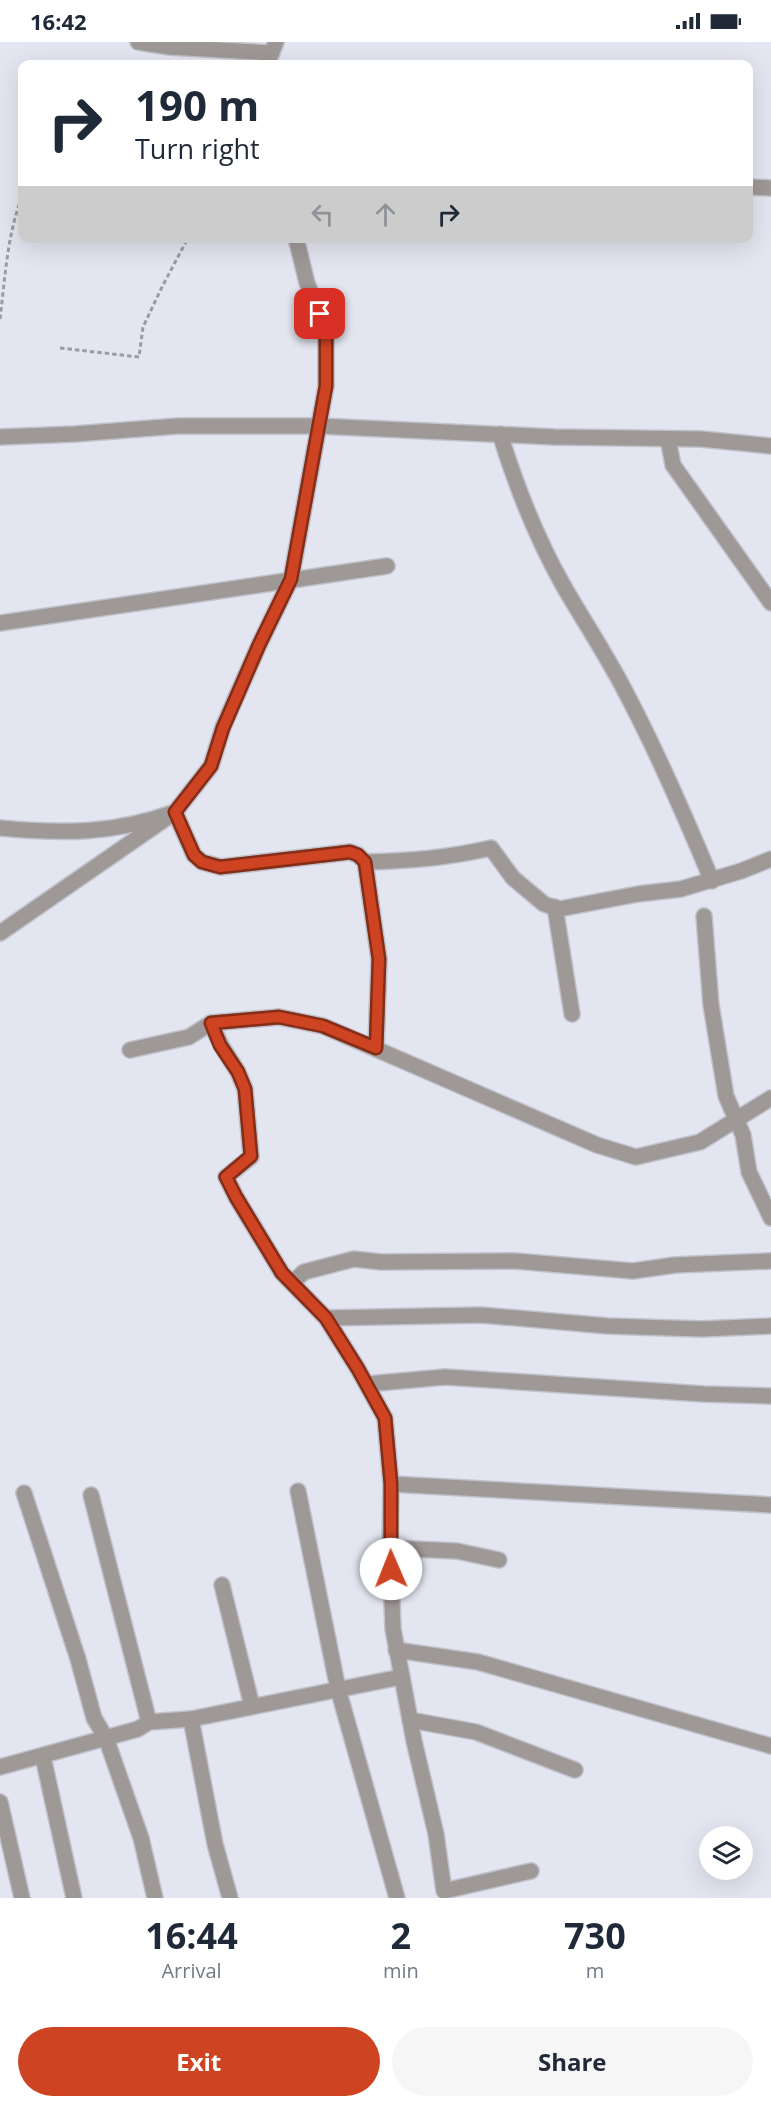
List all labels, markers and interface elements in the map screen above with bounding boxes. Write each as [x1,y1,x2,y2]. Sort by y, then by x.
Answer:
text: 16:42 [30,6,87,36]
text: 190 m [135,76,259,133]
icon: right [36,84,114,162]
text: Turn right [135,130,260,167]
icon: left [306,198,339,231]
icon: ahead [369,198,402,231]
icon: right [432,198,465,231]
pin [294,288,345,339]
icon: arrive [303,297,336,330]
position arrow [359,1537,423,1601]
map controls [699,1826,753,1880]
button: layers [699,1826,753,1880]
text: 16:44 [145,1911,238,1960]
text: 2 [391,1911,411,1960]
text: 730 [564,1911,626,1960]
text: Arrival [161,1957,222,1984]
text: min [383,1957,419,1984]
text: m [586,1957,604,1984]
button: Exit [18,2027,380,2096]
button: Share [392,2027,753,2096]

